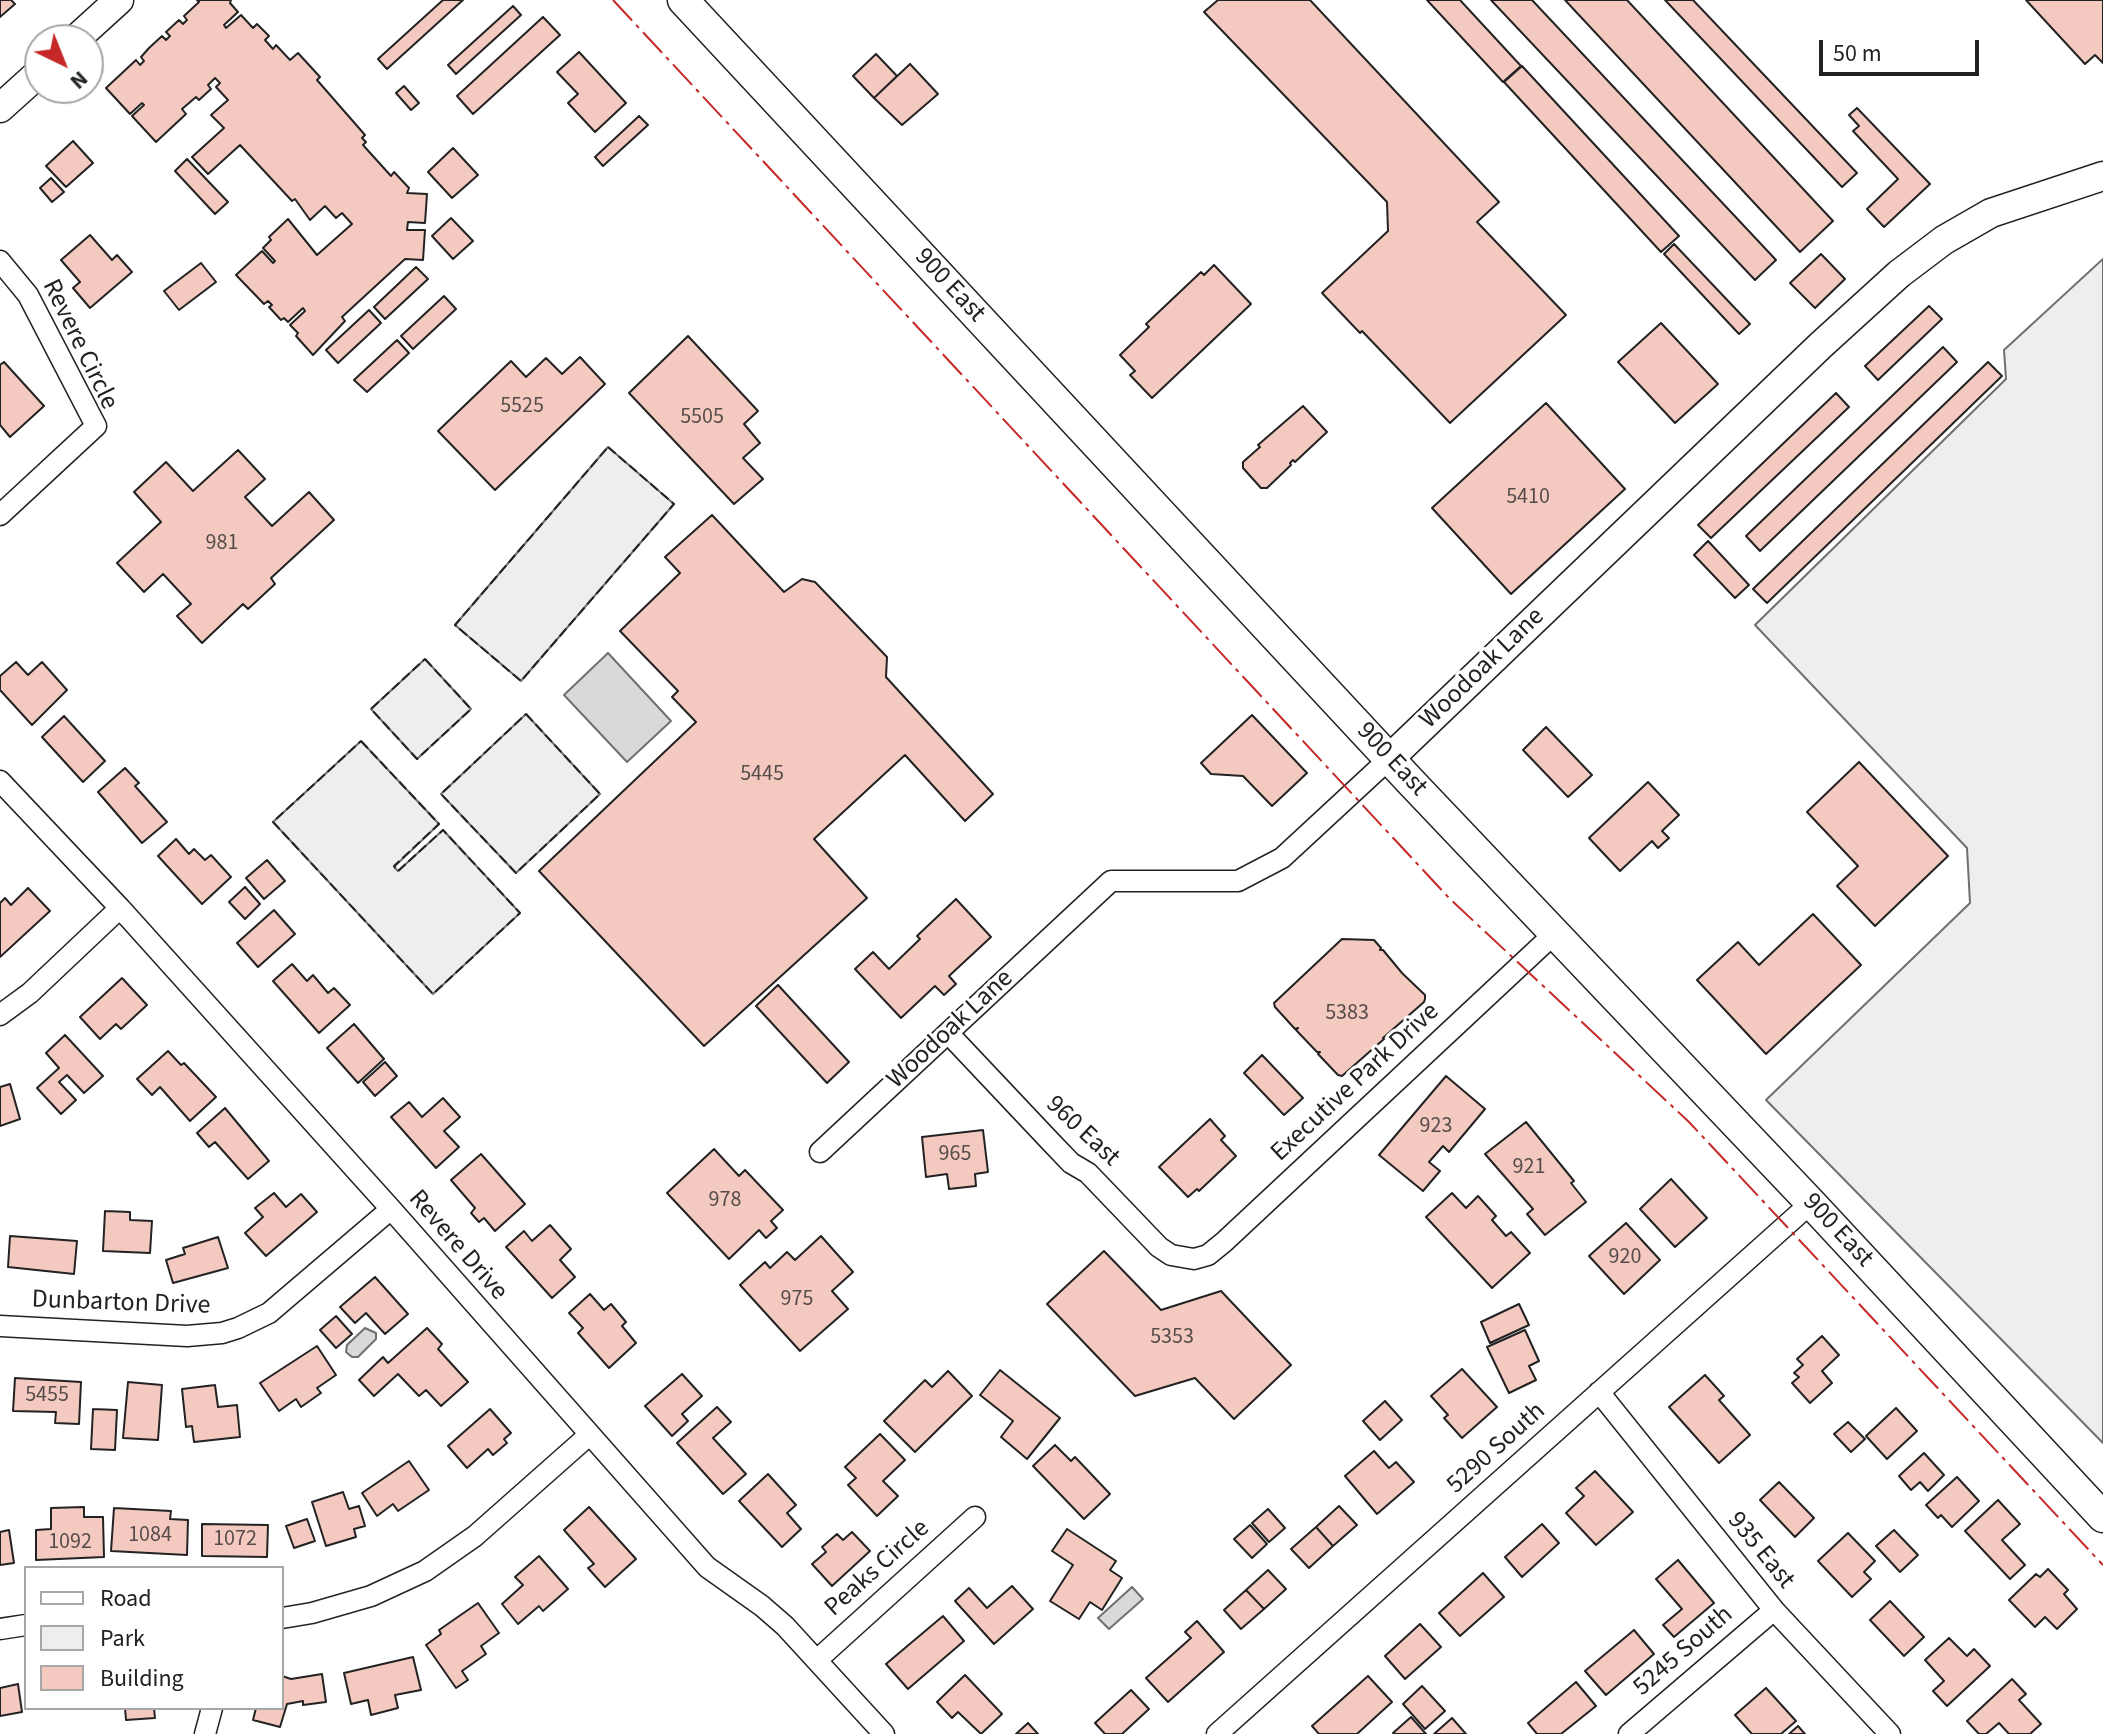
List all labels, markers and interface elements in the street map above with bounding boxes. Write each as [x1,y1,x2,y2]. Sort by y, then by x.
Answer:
north arrow [24,24,104,104]
scale bar [1823,24,1983,74]
text: 50 m [1833,36,1882,71]
text: N [63,63,95,97]
street label: 900 East [907,242,991,330]
street label: Revere Circle [34,275,124,415]
house number: 5525 [500,394,544,420]
house number: 5505 [680,405,724,431]
house number: 5410 [1506,485,1550,511]
house number: 981 [206,531,238,557]
street label: Woodoak Lane [1414,602,1552,736]
street label: 900 East [1349,716,1433,804]
house number: 5445 [740,762,784,788]
street label: Woodoak Lane [882,964,1020,1096]
street label: Executive Park Drive [1265,997,1447,1169]
house number: 5383 [1325,1001,1369,1027]
street label: 960 East [1038,1090,1126,1174]
house number: 923 [1420,1114,1452,1140]
house number: 965 [939,1142,971,1168]
house number: 921 [1513,1155,1545,1181]
street label: Revere Drive [401,1185,513,1307]
street label: 900 East [1795,1187,1879,1275]
house number: 978 [709,1188,741,1214]
house number: 920 [1609,1245,1641,1271]
street label: Dunbarton Drive [31,1285,211,1323]
house number: 975 [781,1287,813,1313]
house number: 5353 [1150,1325,1194,1351]
house number: 5455 [25,1383,69,1409]
street label: 5290 South [1441,1397,1553,1501]
street label: 935 East [1720,1506,1800,1596]
street label: Peaks Circle [819,1514,937,1624]
house number: 1084 [128,1523,172,1549]
house number: 1072 [213,1527,257,1553]
house number: 1092 [48,1530,92,1556]
legend [24,1566,284,1710]
text: Road [100,1581,152,1616]
street label: 5245 South [1628,1600,1740,1704]
text: Park [100,1621,145,1656]
text: Building [100,1661,184,1696]

